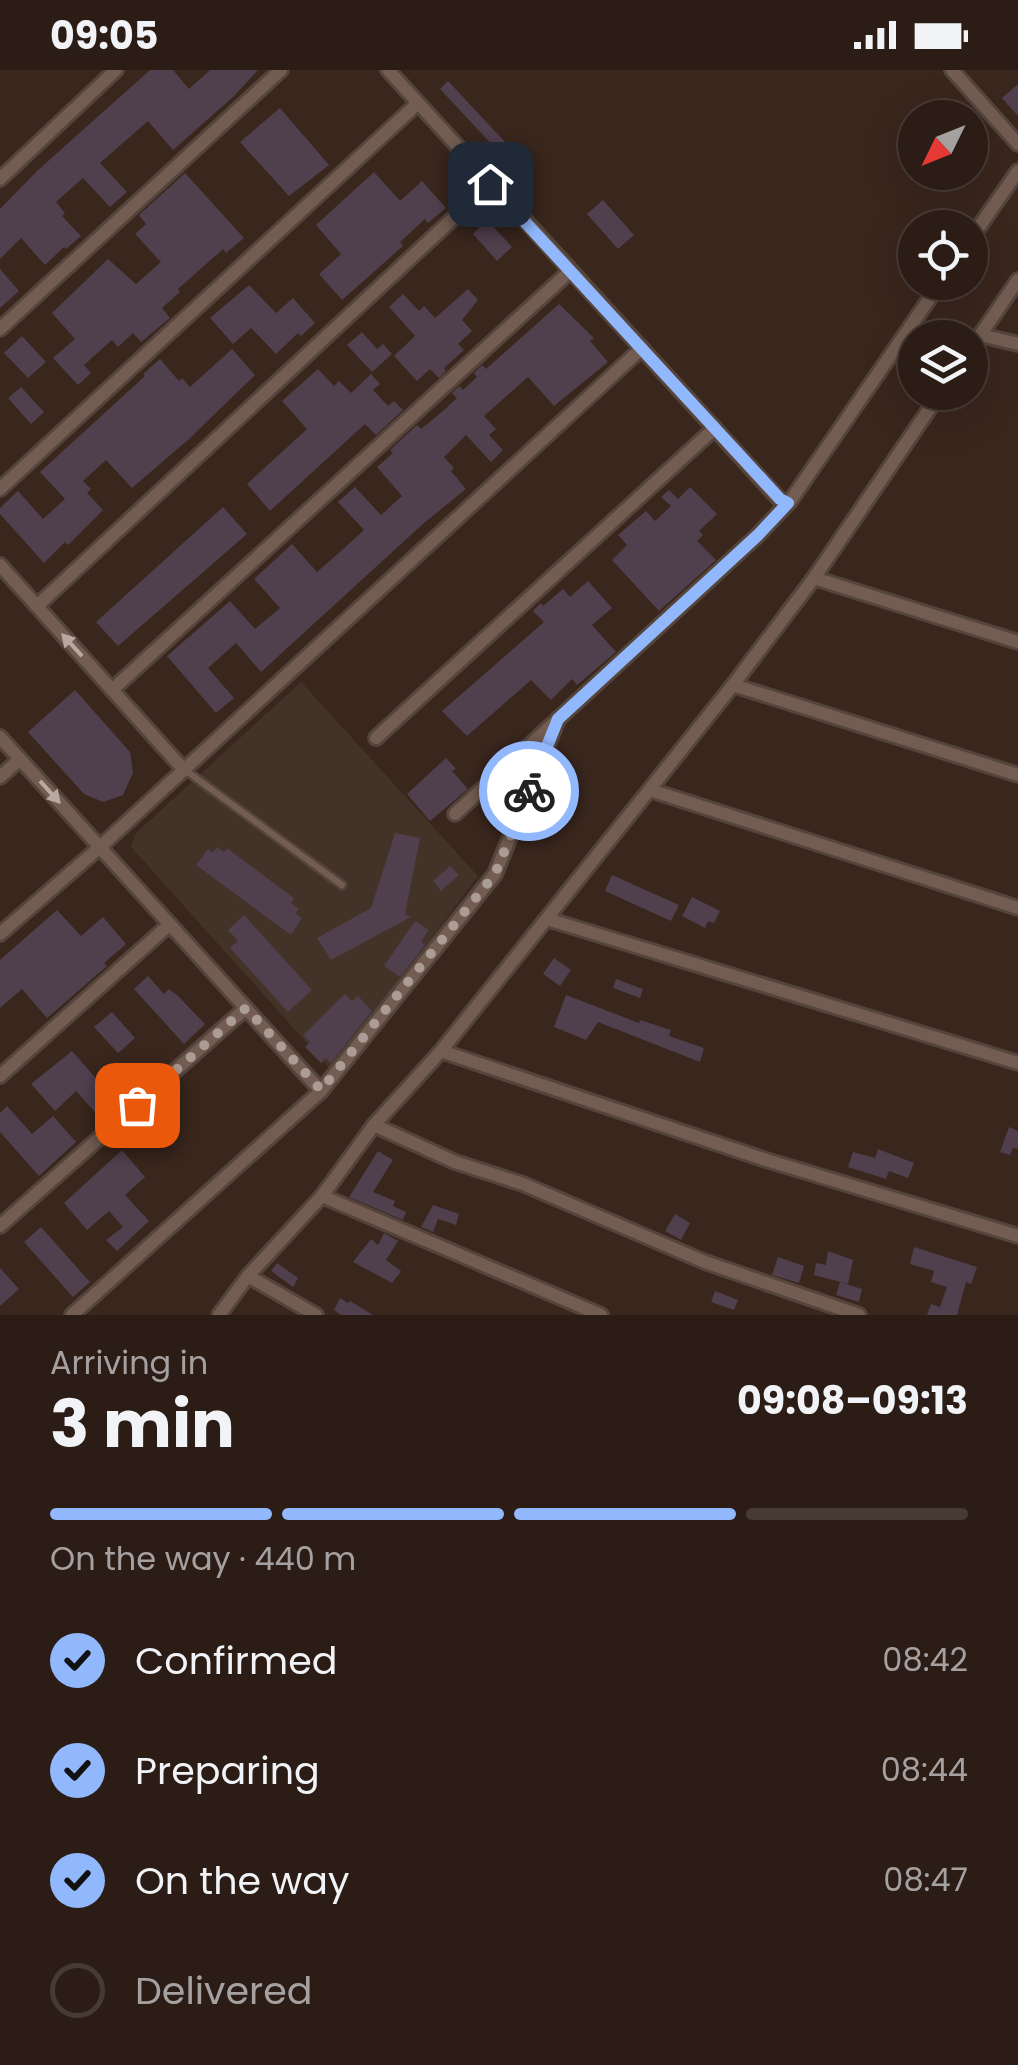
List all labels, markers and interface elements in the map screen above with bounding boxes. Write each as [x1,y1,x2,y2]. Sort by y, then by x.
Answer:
text: 09:05 [50,9,158,62]
north arrow [898,100,988,190]
map controls [898,100,988,410]
pin [448,142,533,227]
icon: home [463,157,518,212]
button: locate [898,210,988,300]
button: layers [898,320,988,410]
one-way arrow [61,633,84,657]
courier [479,741,579,841]
icon: bike [502,764,557,819]
one-way arrow [38,780,61,804]
pin [95,1063,180,1148]
icon: bag [110,1078,165,1133]
text: Arriving in [50,1340,208,1385]
text: 09:08–09:13 [737,1374,968,1427]
text: 3 min [50,1379,235,1470]
text: On the way · 440 m [50,1536,356,1581]
icon: check [50,1633,105,1688]
text: Confirmed [135,1634,337,1687]
text: 08:42 [882,1637,968,1682]
icon: check [50,1743,105,1798]
text: Preparing [135,1744,320,1797]
text: 08:44 [881,1747,968,1792]
icon: check [50,1853,105,1908]
text: On the way [135,1854,349,1907]
text: 08:47 [883,1857,968,1902]
text: Delivered [135,1964,312,2017]

